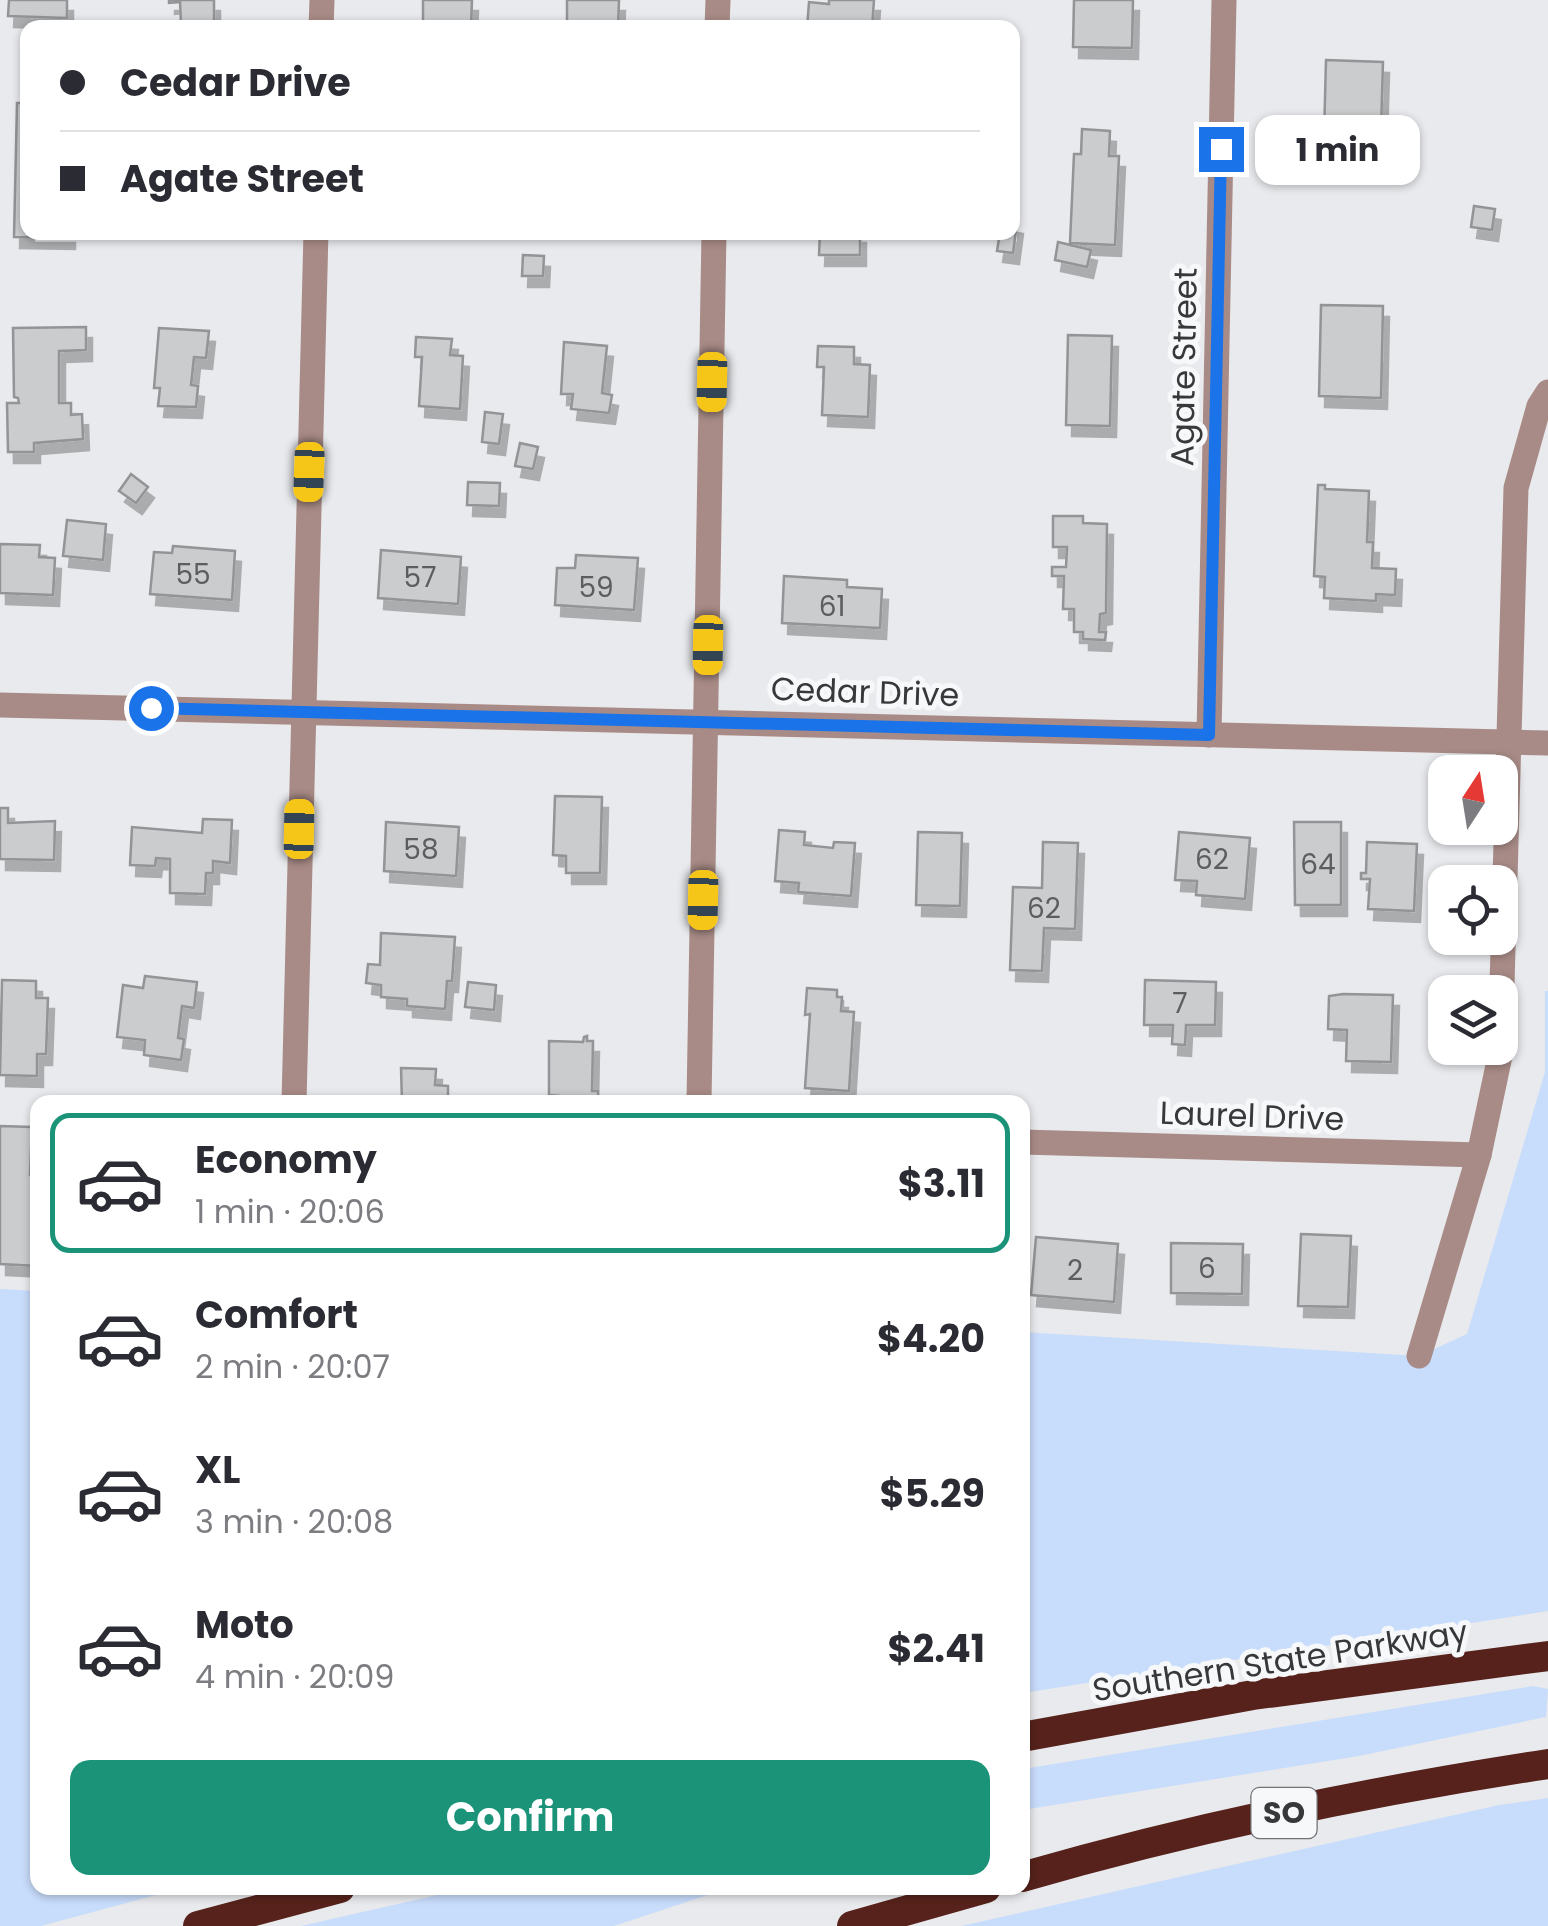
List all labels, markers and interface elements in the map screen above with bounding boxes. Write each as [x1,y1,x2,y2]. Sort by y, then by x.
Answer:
text: Cedar Drive [120,56,351,109]
callout: 1 min [1256,114,1421,184]
route end [1199,127,1244,172]
text: 1 min [1296,127,1379,172]
text: Agate Street [120,152,364,205]
street label: Agate Street [1159,267,1208,467]
car [696,352,728,412]
car [293,441,325,503]
house number: 55 [175,555,211,594]
house number: 57 [404,558,436,597]
house number: 59 [578,568,614,607]
house number: 61 [819,587,845,626]
car [692,615,724,675]
street label: Cedar Drive [770,666,960,717]
route start [129,686,174,731]
north arrow [1428,755,1518,845]
map controls [1428,755,1518,1065]
car [283,799,315,859]
house number: 58 [403,830,439,869]
house number: 62 [1195,840,1229,879]
house number: 64 [1300,845,1336,884]
button: locate [1428,865,1518,955]
car [687,870,719,930]
house number: 62 [1027,889,1061,928]
button: layers [1428,975,1518,1065]
house number: 7 [1172,984,1188,1023]
street label: Laurel Drive [1159,1090,1345,1141]
text: Economy [195,1133,377,1186]
icon: car [75,1138,165,1228]
text: $3.11 [898,1157,985,1210]
text: 1 min · 20:06 [195,1189,385,1234]
house number: 6 [1198,1249,1216,1288]
house number: 2 [1067,1251,1083,1290]
text: Comfort [195,1288,358,1341]
icon: car [75,1293,165,1383]
text: $4.20 [877,1312,985,1365]
text: 2 min · 20:07 [195,1344,390,1389]
text: XL [195,1443,240,1496]
icon: car [75,1448,165,1538]
text: $5.29 [880,1467,985,1520]
text: 3 min · 20:08 [195,1499,393,1544]
text: Moto [195,1598,294,1651]
icon: car [75,1603,165,1693]
street label: Southern State Parkway [1089,1609,1471,1712]
text: $2.41 [888,1622,985,1675]
text: 4 min · 20:09 [195,1654,394,1699]
button: Confirm [70,1760,990,1875]
road number: SO [1252,1788,1316,1838]

